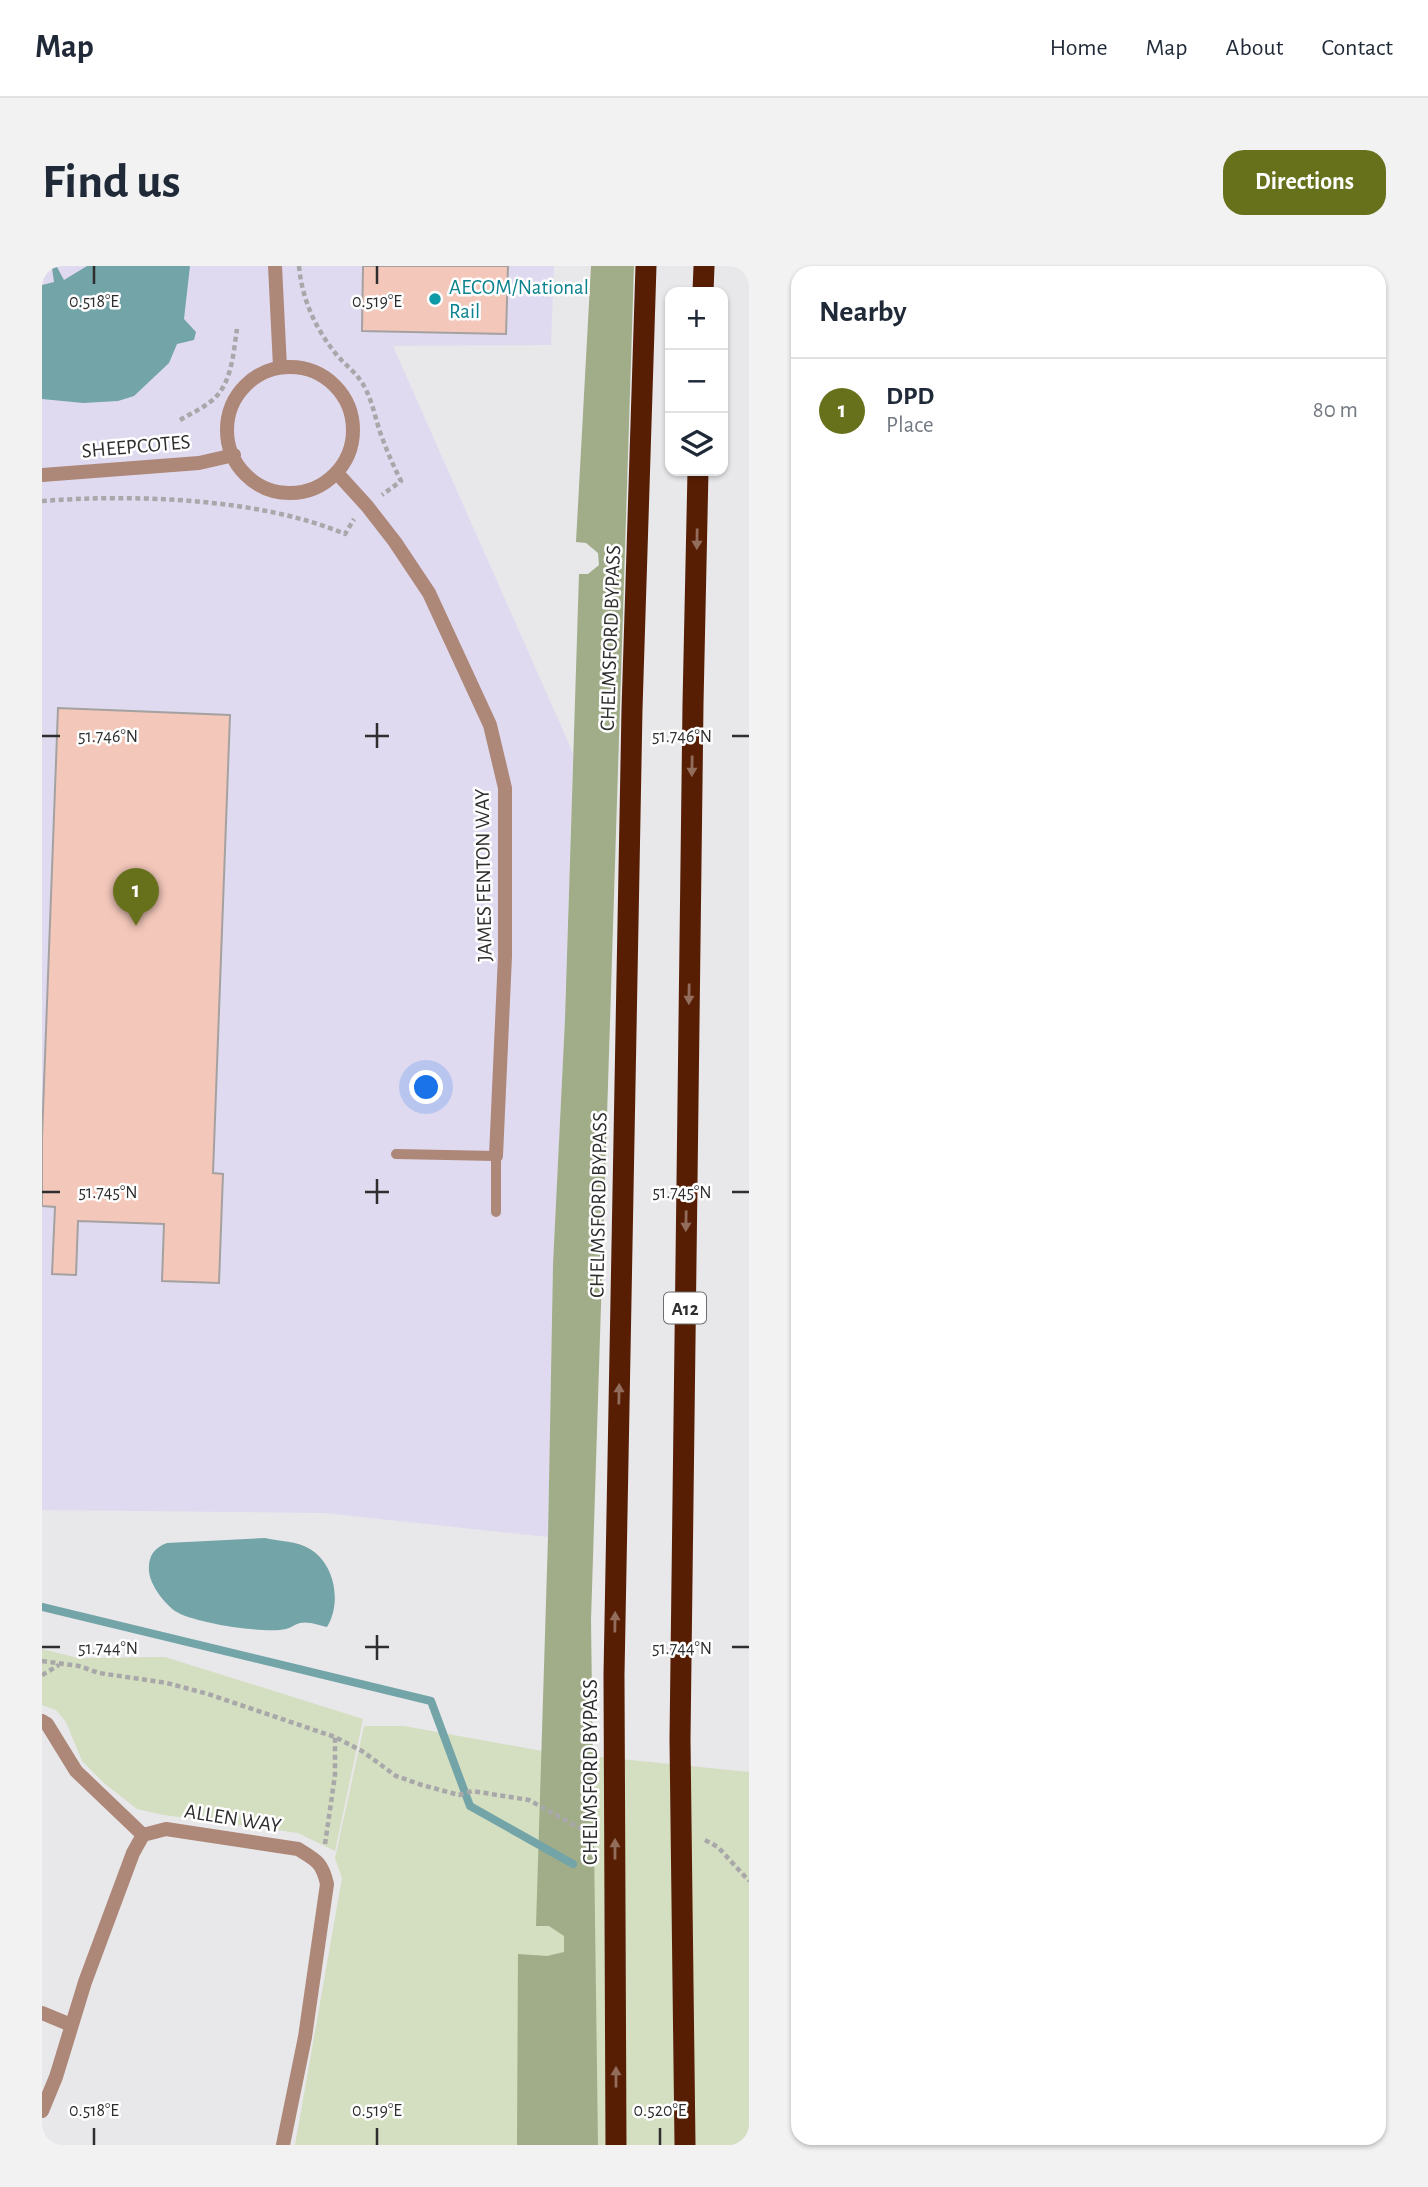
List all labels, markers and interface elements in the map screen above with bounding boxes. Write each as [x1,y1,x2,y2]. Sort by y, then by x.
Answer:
text: Map [35,31,94,64]
text: Home [1050,36,1108,60]
text: Map [1146,36,1188,60]
text: About [1226,36,1283,60]
text: Contact [1321,36,1393,60]
button: Directions [1223,150,1386,215]
text: Find us [42,158,181,207]
place label: AECOM/National Rail [449,277,589,322]
map controls [665,287,728,476]
button: + [665,287,728,350]
marker: AECOM/National Rail [427,291,443,307]
text: 0.518°E [69,293,119,311]
text: 0.519°E [352,293,402,311]
text: Nearby [819,297,907,327]
button: − [665,350,728,413]
text: DPD [886,383,934,409]
text: 1 [838,399,846,422]
text: 80 m [1313,399,1358,422]
button: layers [665,413,728,476]
text: Place [886,414,934,437]
street label: SHEEPCOTES [81,431,191,462]
one-way arrow [691,528,702,550]
street label: CHELMSFORD BYPASS [597,545,624,731]
text: 51.746°N [78,728,138,746]
text: 51.746°N [652,728,712,746]
one-way arrow [686,756,698,778]
street label: JAMES FENTON WAY [471,788,496,962]
pin: 1 [113,868,159,926]
one-way arrow [683,983,695,1005]
your location [409,1070,443,1104]
street label: CHELMSFORD BYPASS [586,1112,611,1298]
text: 51.745°N [78,1184,138,1202]
text: 51.745°N [652,1184,712,1202]
one-way arrow [680,1211,692,1233]
road number: A12 [664,1292,706,1324]
one-way arrow [613,1383,625,1405]
one-way arrow [609,1611,621,1633]
text: 51.744°N [78,1640,138,1658]
text: 51.744°N [652,1640,712,1658]
street label: CHELMSFORD BYPASS [580,1679,601,1865]
street label: ALLEN WAY [183,1800,283,1837]
one-way arrow [609,1838,621,1860]
one-way arrow [610,2066,622,2088]
text: 0.518°E [69,2102,119,2120]
text: 0.519°E [352,2102,402,2120]
text: 0.520°E [634,2102,687,2120]

